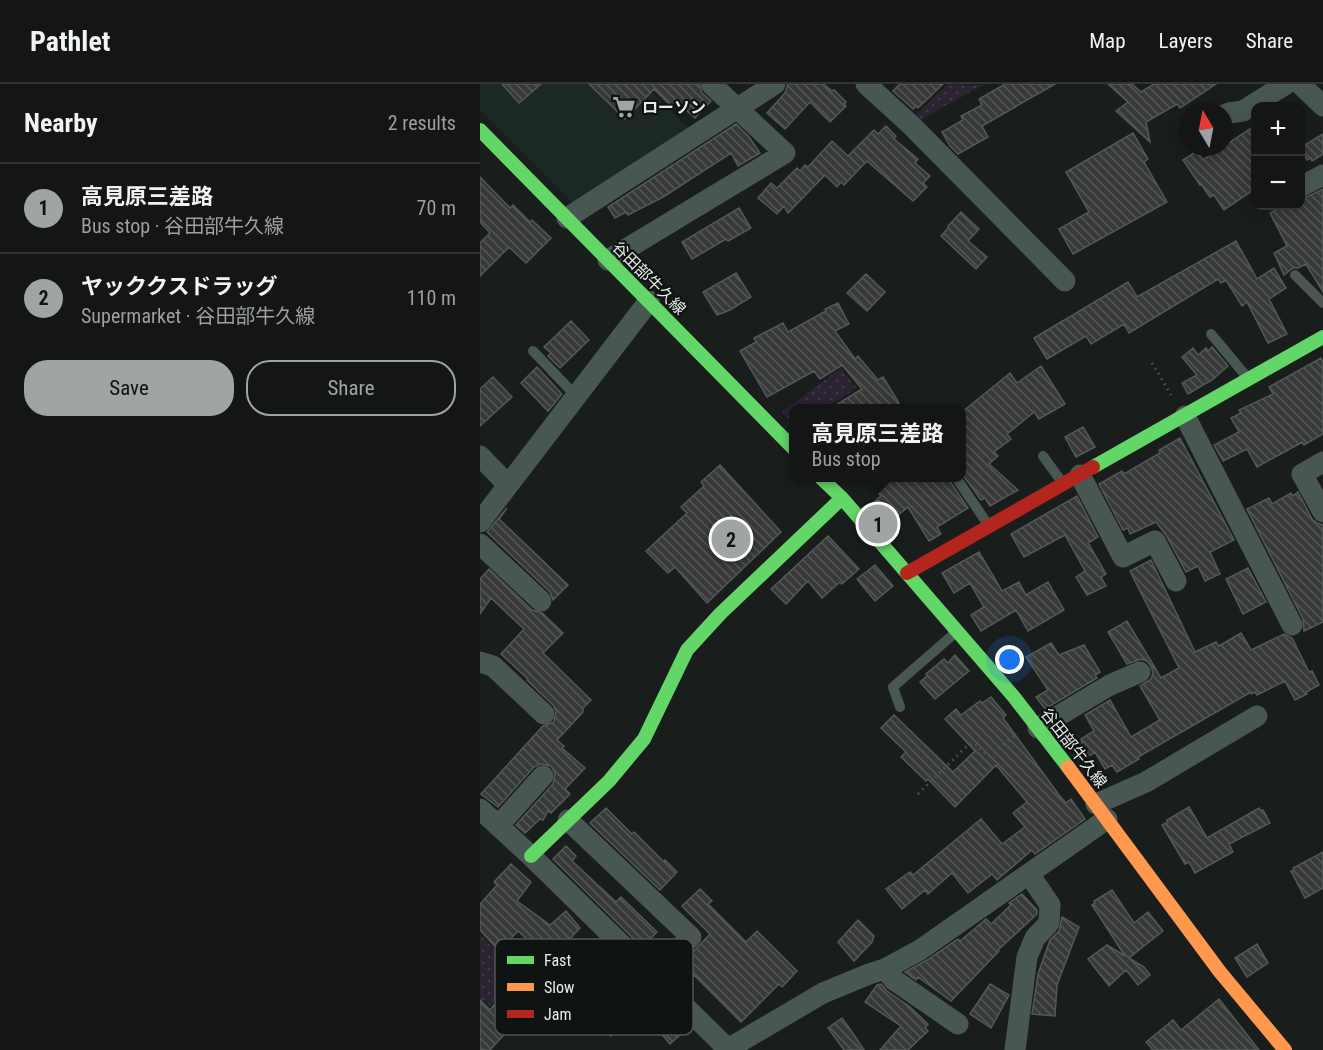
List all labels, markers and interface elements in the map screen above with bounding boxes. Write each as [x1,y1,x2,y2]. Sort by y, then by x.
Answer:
text: Pathlet [30,25,110,58]
text: Map [1089,29,1126,53]
text: Layers [1159,29,1213,53]
text: Share [1246,29,1293,53]
supermarket icon: ローソン [611,94,637,120]
place label: ローソン [642,98,706,117]
north arrow [1179,102,1233,156]
map controls [1251,102,1305,210]
button: + [1251,102,1305,156]
text: Nearby [24,108,98,138]
text: 2 results [388,111,456,135]
button: − [1251,156,1305,210]
text: 高見原三差路 [81,184,213,209]
text: 1 [38,196,49,220]
text: 70 m [417,196,456,220]
text: Bus stop · 谷田部牛久線 [81,214,284,238]
street label: 谷田部牛久線 [608,237,690,319]
text: ヤッククスドラッグ [81,274,277,299]
text: 2 [38,286,49,310]
text: 110 m [407,286,456,310]
text: Supermarket · 谷田部牛久線 [81,304,315,328]
button: Save [24,360,234,416]
button: Share [246,360,456,416]
popup [789,404,966,482]
text: 高見原三差路 [811,421,944,446]
text: Bus stop [811,447,881,471]
pin: 1 [858,502,898,546]
pin: 2 [712,516,750,562]
your location [995,645,1024,674]
street label: 谷田部牛久線 [1037,704,1111,792]
legend [495,939,693,1035]
text: Fast [544,951,571,970]
text: Slow [544,978,574,997]
text: Jam [544,1005,571,1024]

